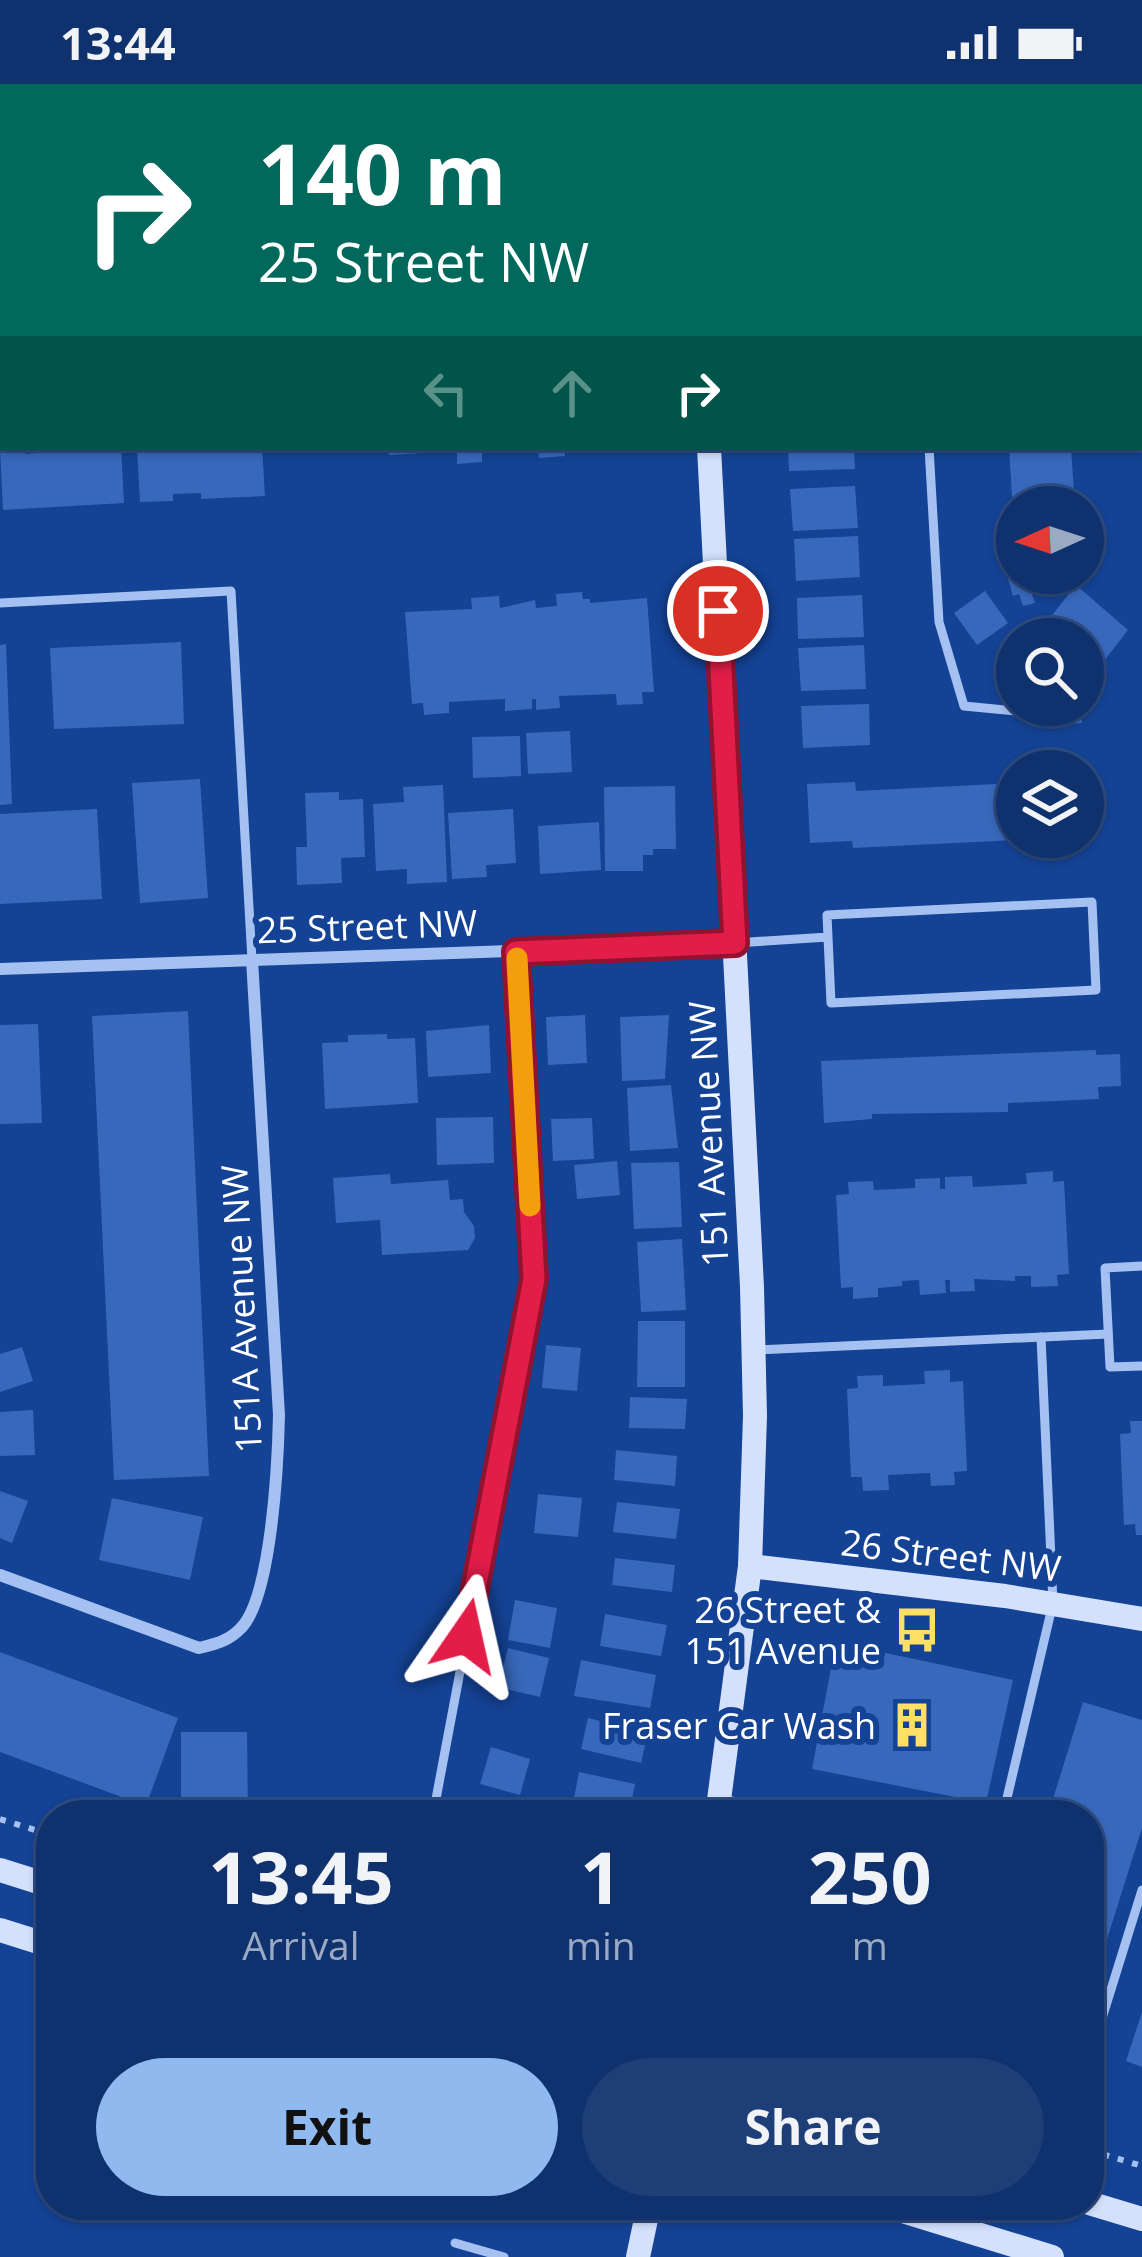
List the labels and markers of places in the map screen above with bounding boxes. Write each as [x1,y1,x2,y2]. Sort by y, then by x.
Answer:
pin [667,560,769,662]
place label: 26 Street & 151 Avenue [685,1585,882,1675]
bus stop icon: 26 Street & 151 Avenue [892,1605,942,1655]
building icon: Fraser Car Wash [887,1700,937,1750]
place label: Fraser Car Wash [602,1701,876,1750]

